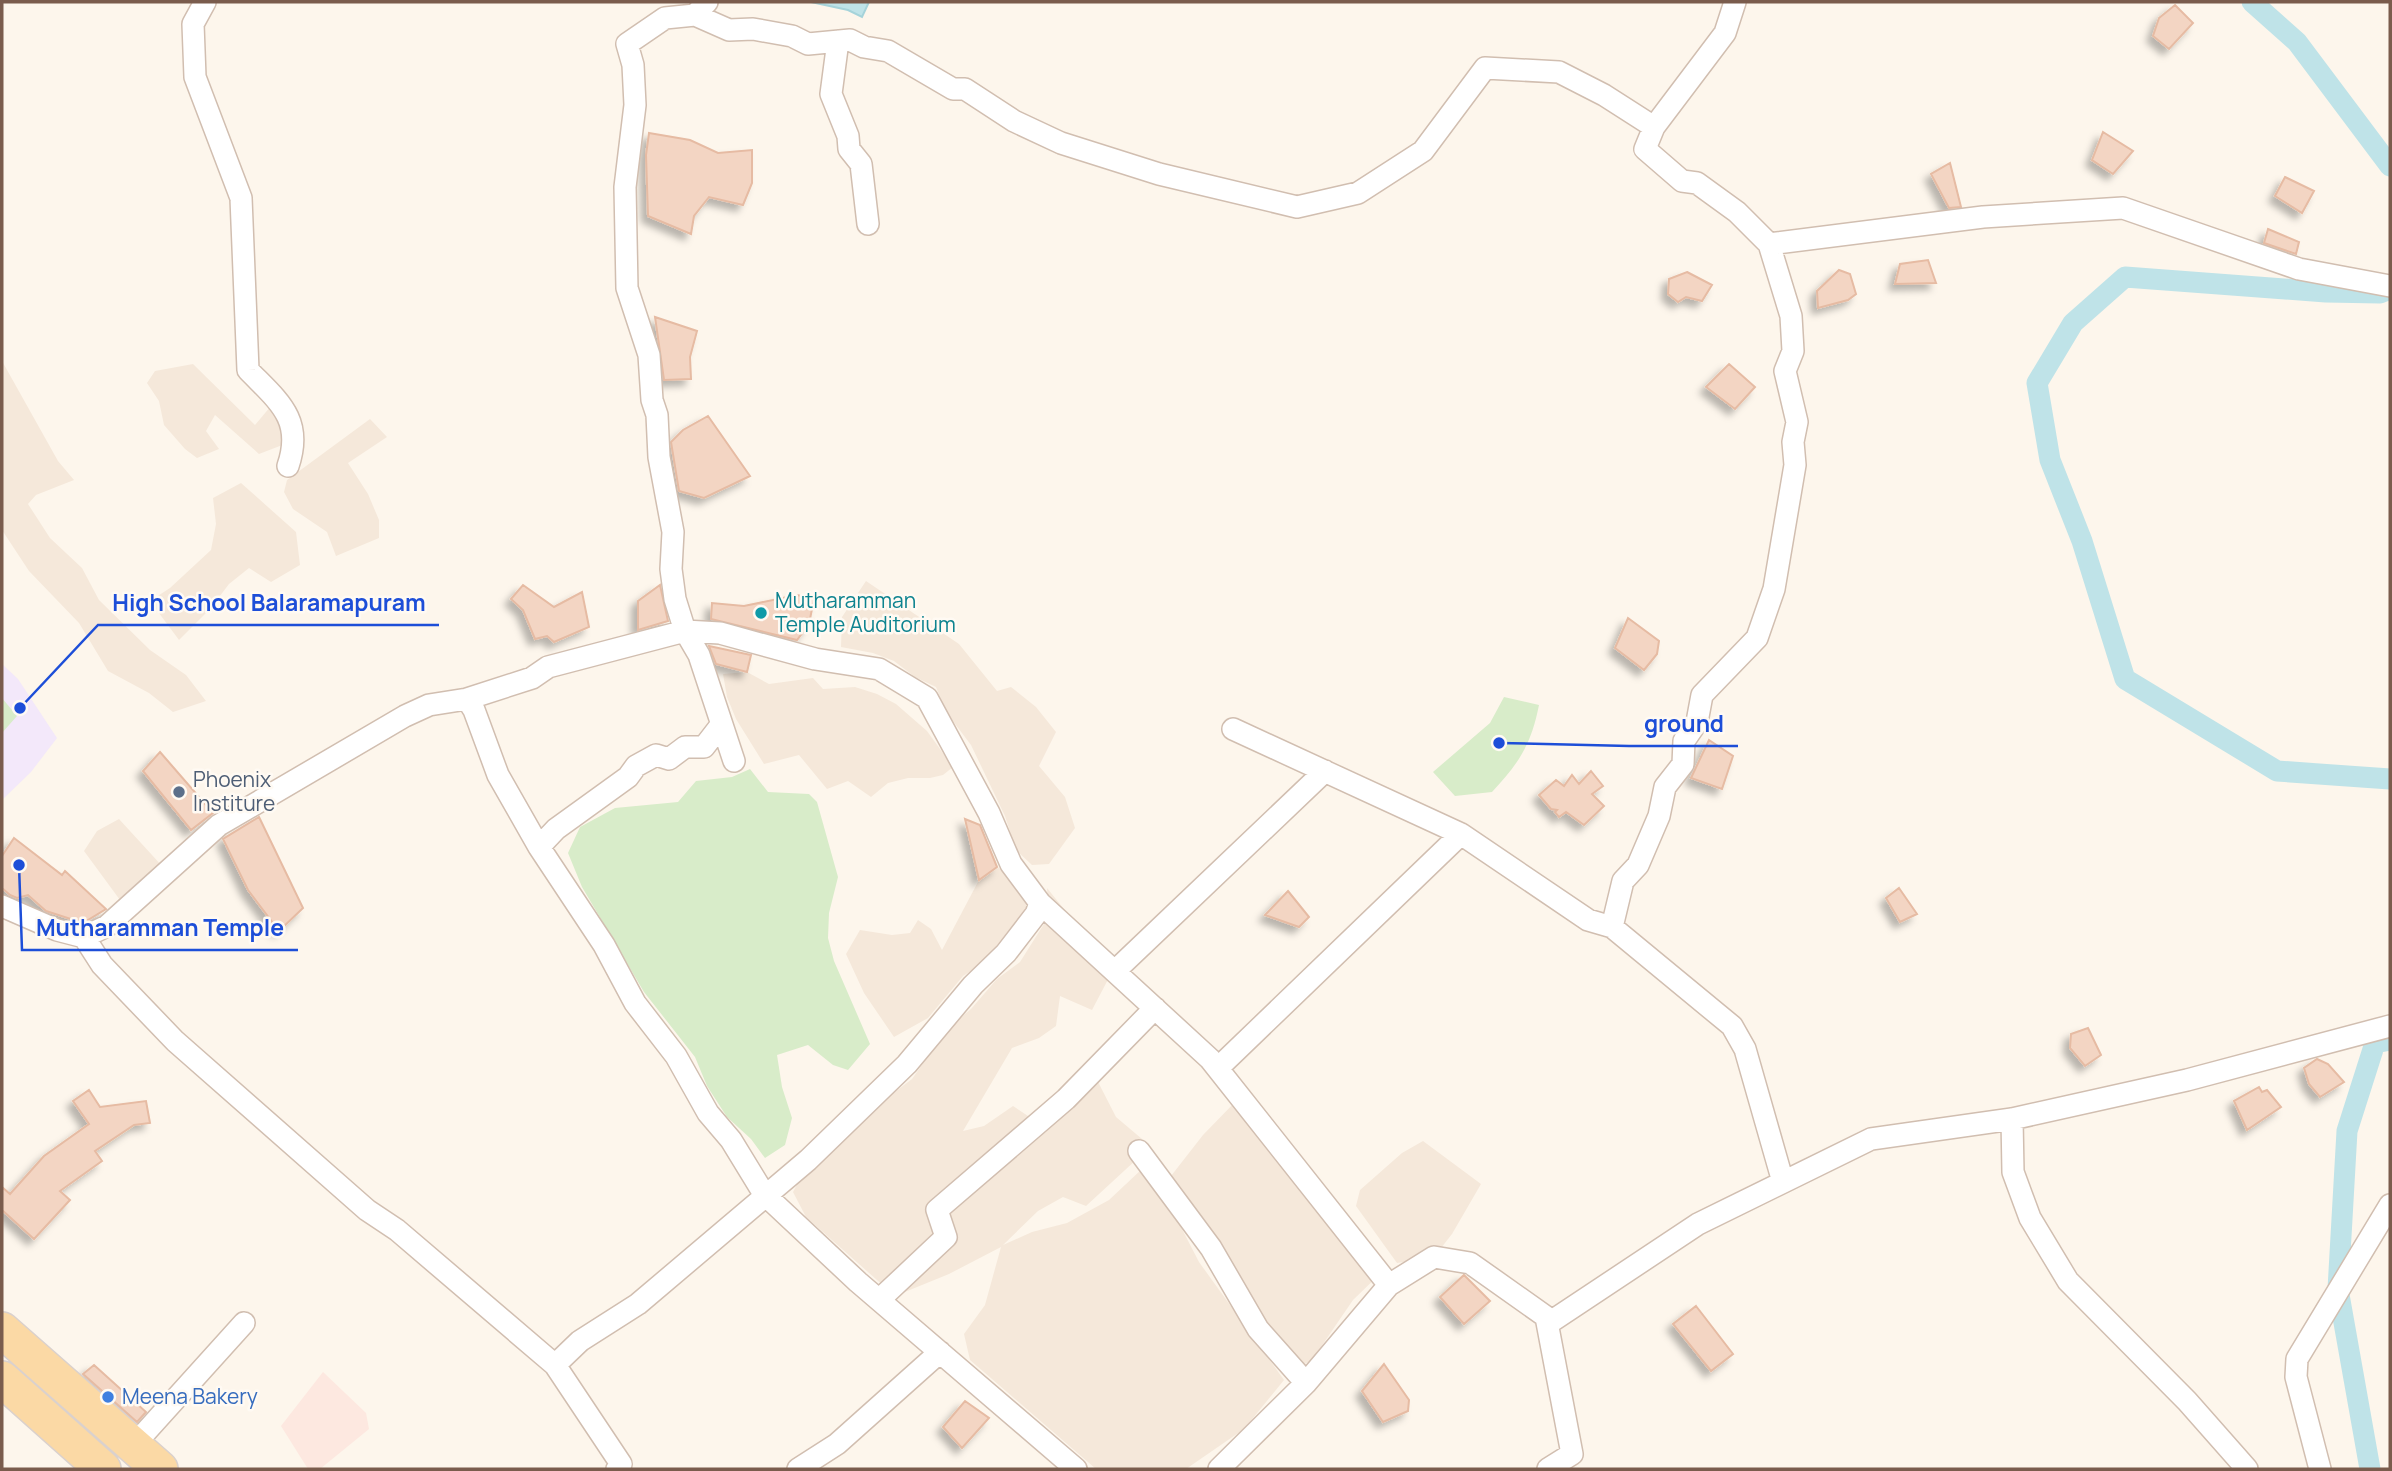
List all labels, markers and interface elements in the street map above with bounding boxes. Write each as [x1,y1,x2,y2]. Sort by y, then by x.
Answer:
callout: High School Balaramapuram [98,581,439,625]
text: High School Balaramapuram [112,586,426,618]
place label: Mutharamman Temple Auditorium [775,586,956,638]
marker: Mutharamman Temple Auditorium [753,605,769,621]
callout: ground [1629,702,1738,746]
text: ground [1644,707,1724,739]
place label: Phoenix Institure [193,765,275,817]
marker: Phoenix Institure [171,784,187,800]
callout: Mutharamman Temple [22,906,298,950]
text: Mutharamman Temple [36,911,284,943]
place label: Meena Bakery [122,1382,258,1410]
marker: Meena Bakery [100,1389,116,1405]

